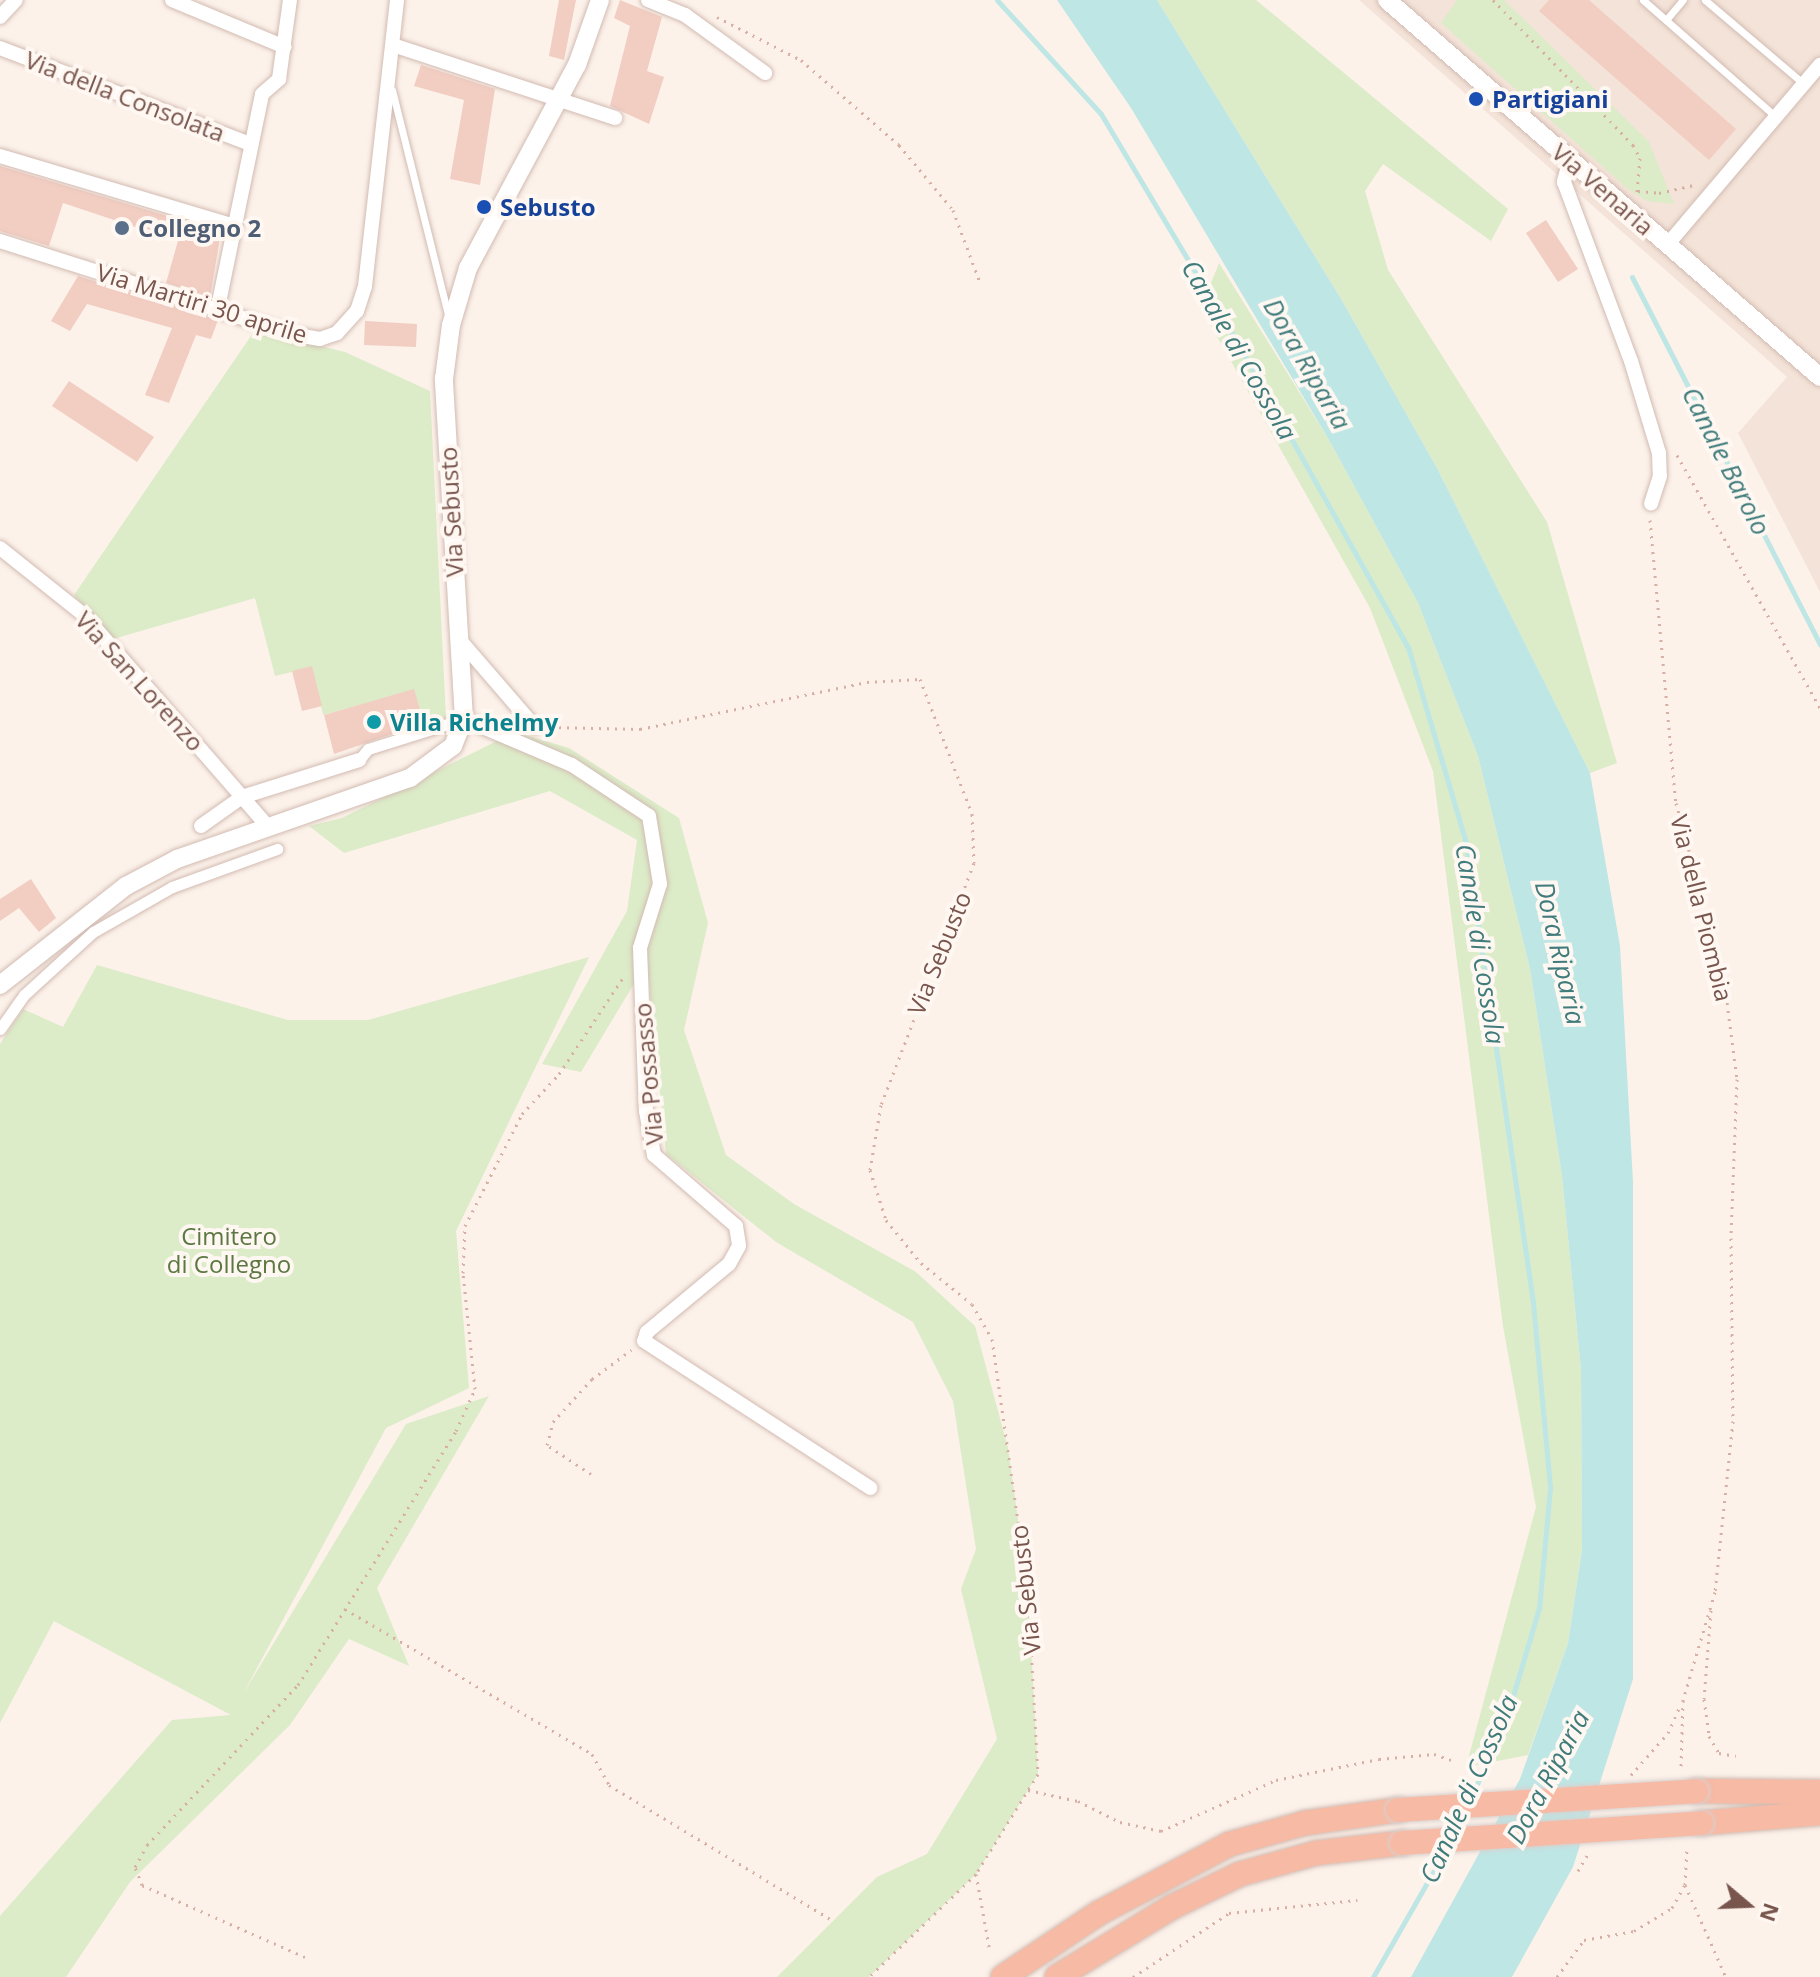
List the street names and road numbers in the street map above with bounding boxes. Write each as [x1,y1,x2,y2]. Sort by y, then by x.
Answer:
street label: Via della Consolata [21,45,229,147]
street label: Via Venaria [1546,137,1660,241]
street label: Via Martiri 30 aprile [93,257,311,349]
street label: Via Sebusto [433,446,469,578]
street label: Via San Lorenzo [70,605,210,757]
street label: Via della Piombia [1665,812,1739,1004]
street label: Via Sebusto [901,887,977,1019]
street label: Via Possasso [627,1002,669,1146]
street label: Via Sebusto [1004,1524,1046,1656]

